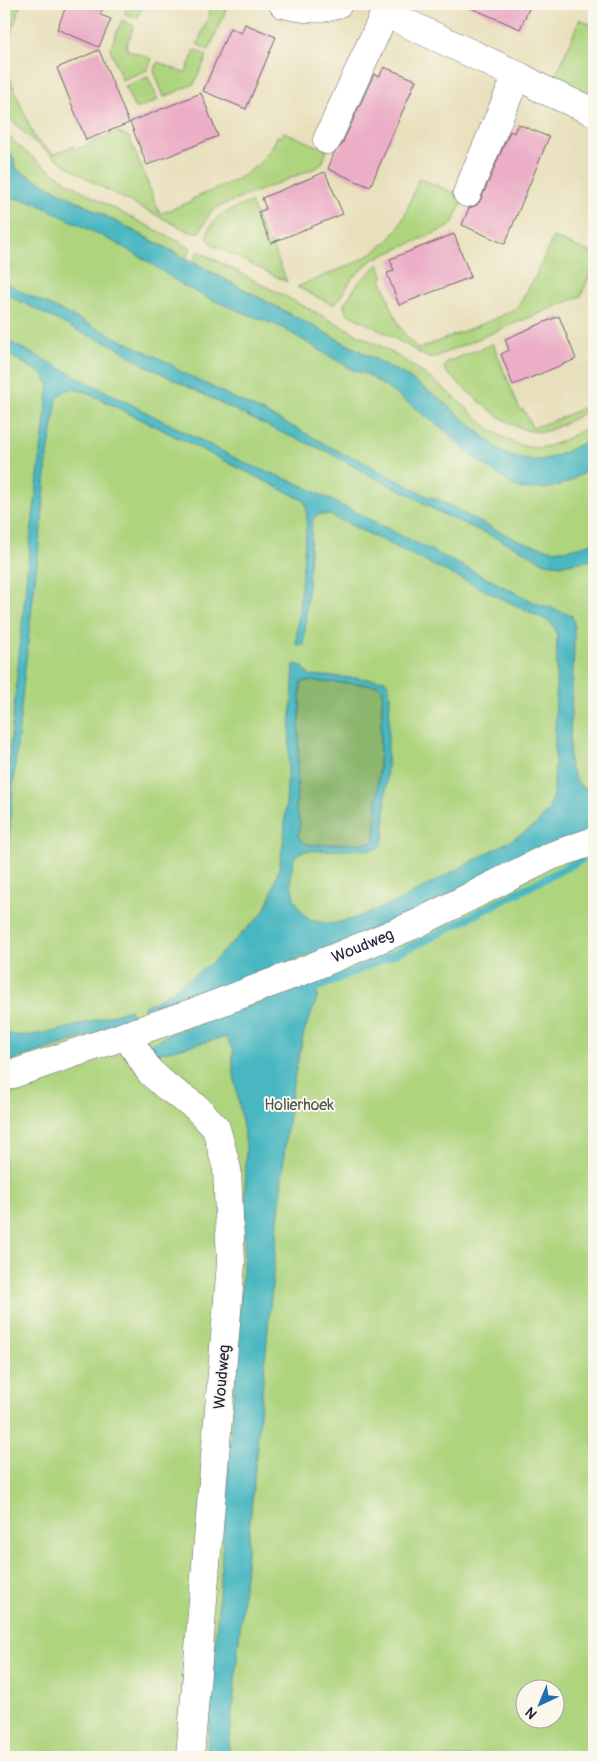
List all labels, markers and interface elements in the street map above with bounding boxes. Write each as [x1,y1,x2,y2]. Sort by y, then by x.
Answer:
street label: Woudweg [329,924,397,968]
park label: Holierhoek [264,1095,334,1115]
street label: Woudweg [209,1344,235,1410]
north arrow [516,1678,566,1728]
text: N [522,1704,541,1722]

